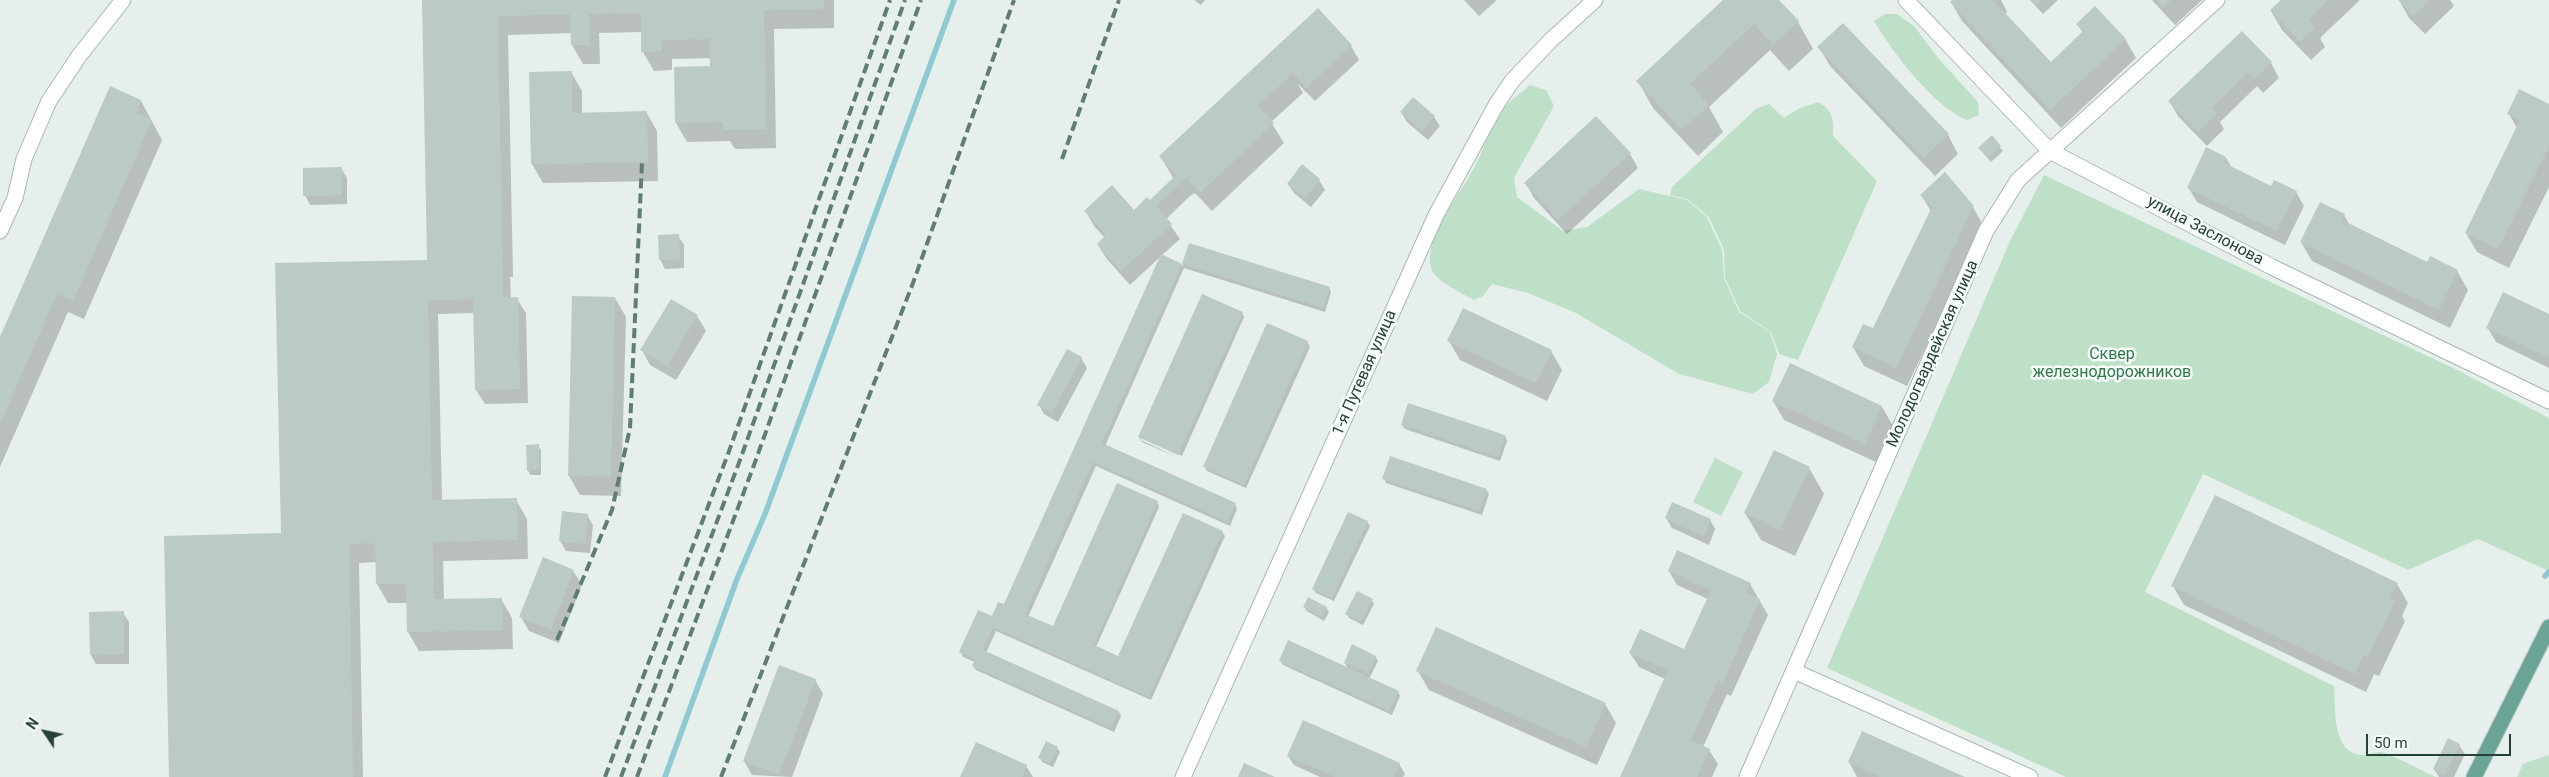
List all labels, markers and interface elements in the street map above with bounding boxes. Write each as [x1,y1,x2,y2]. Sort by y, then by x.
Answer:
street label: улица Заслонова [2144,192,2266,270]
street label: Молодогвардейская улица [1883,257,1983,451]
street label: 1-я Путевая улица [1329,307,1401,439]
park label: Сквер железнодорожников [2033,345,2191,383]
north arrow [20,707,70,757]
text: N [23,715,42,732]
scale bar [2369,724,2514,756]
text: 50 m [2374,734,2408,752]

